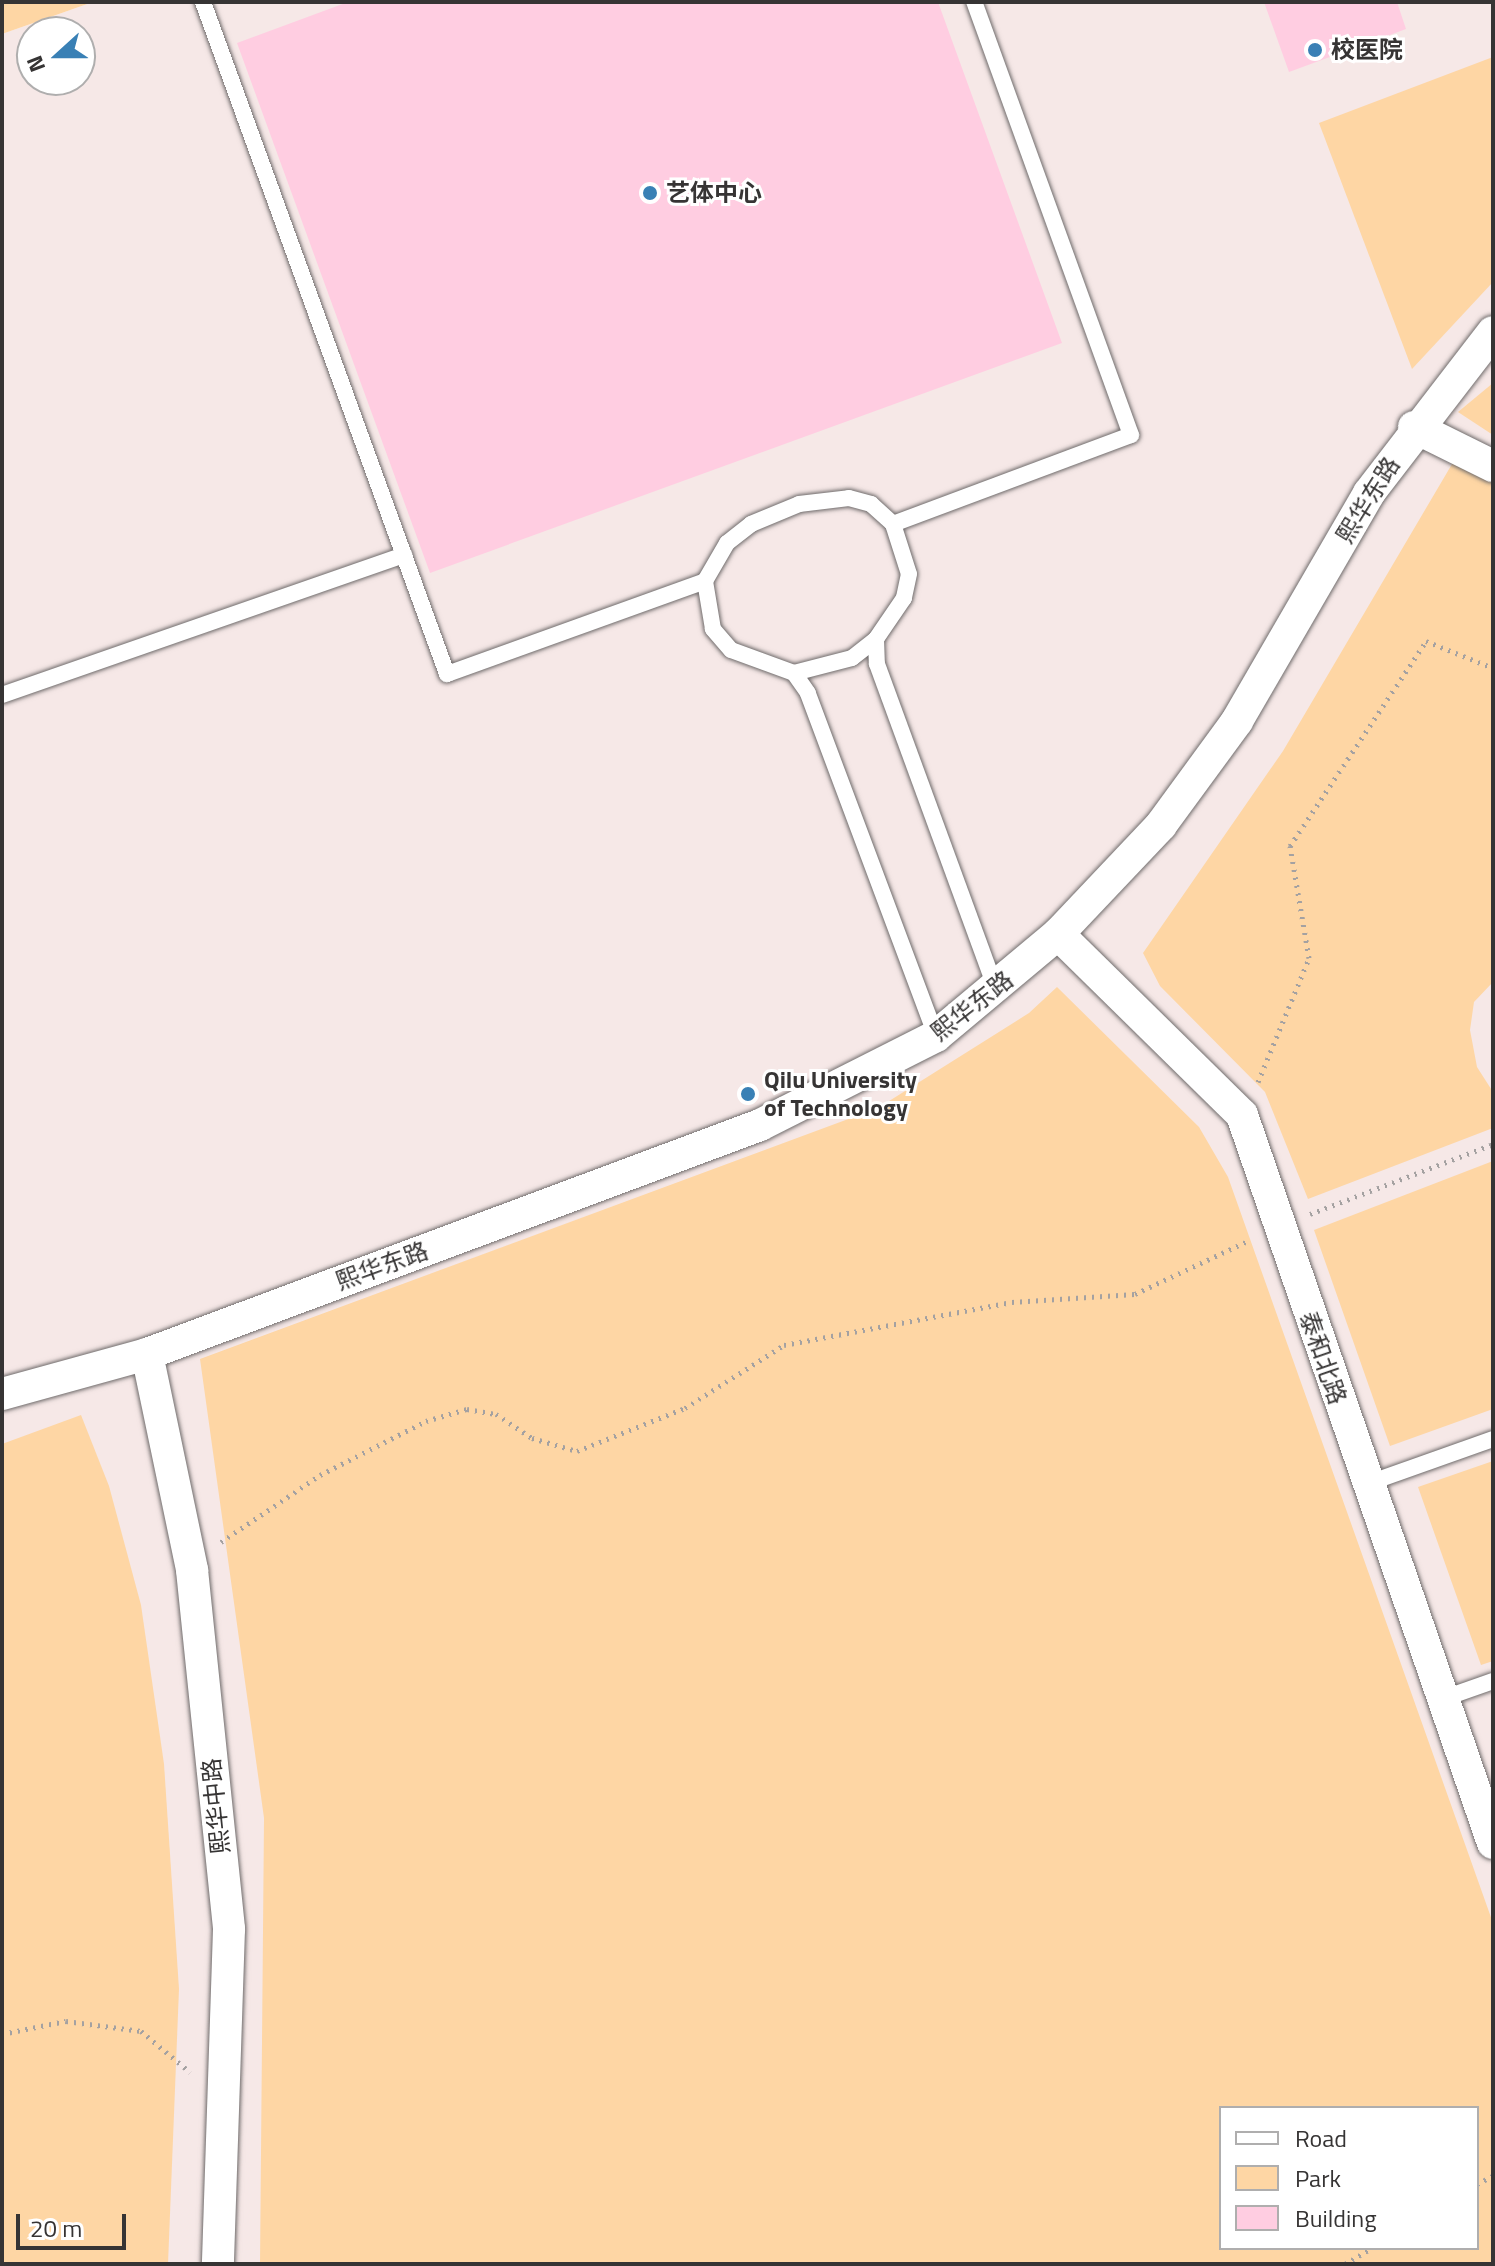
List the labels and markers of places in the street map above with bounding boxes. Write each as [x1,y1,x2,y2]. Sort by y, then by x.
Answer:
place label: 校医院 [1331,36,1403,64]
marker: 校医院 [1306,41,1324,59]
place label: 艺体中心 [666,179,762,207]
marker: 艺体中心 [641,184,659,202]
place label: Qilu University of Technology [764,1066,917,1122]
marker: Qilu University of Technology [739,1085,757,1103]

